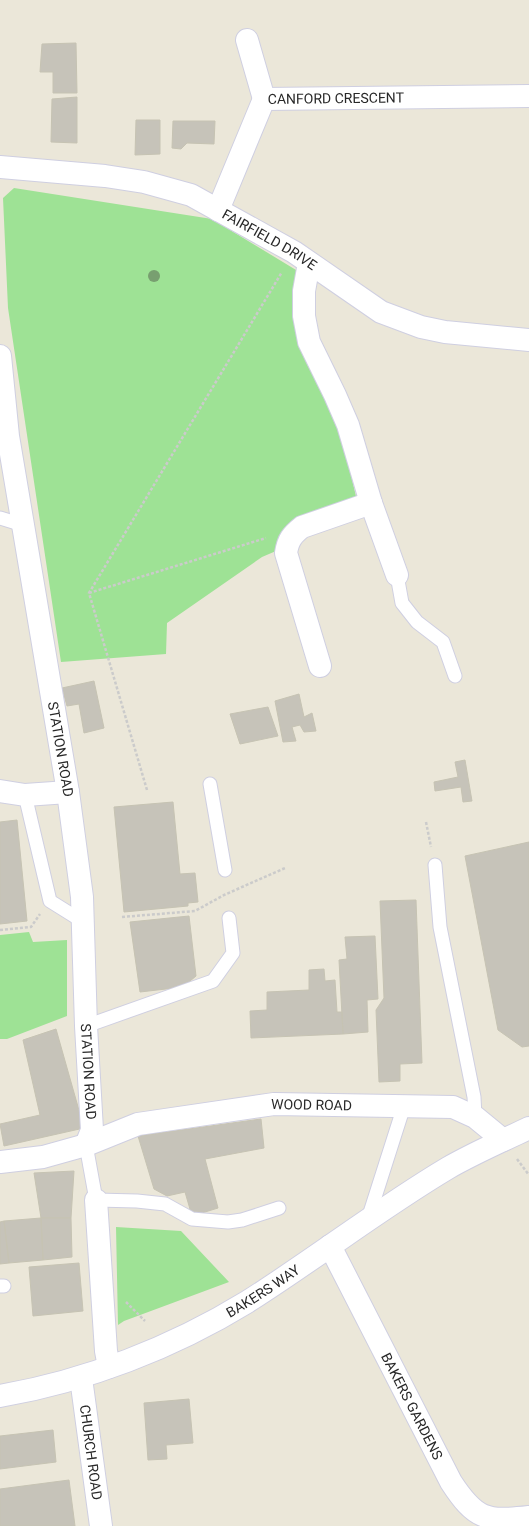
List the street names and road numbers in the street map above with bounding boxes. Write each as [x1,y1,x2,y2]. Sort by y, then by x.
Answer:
street label: CANFORD CRESCENT [268,89,405,107]
street label: FAIRFIELD DRIVE [220,206,320,273]
street label: STATION ROAD [45,700,77,798]
street label: STATION ROAD [78,1023,99,1120]
street label: WOOD ROAD [271,1096,352,1113]
street label: BAKERS WAY [223,1261,303,1321]
street label: BAKERS GARDENS [378,1350,446,1462]
street label: CHURCH ROAD [77,1404,105,1501]

